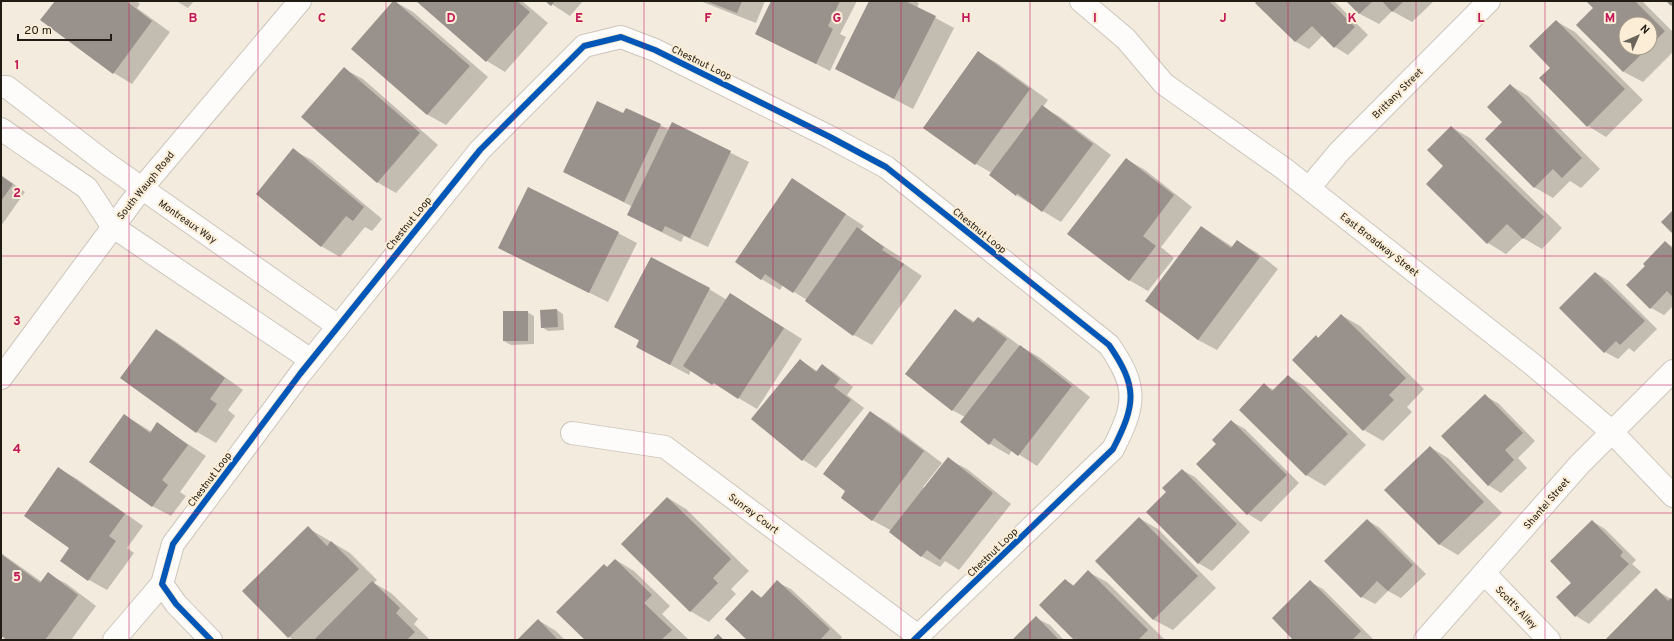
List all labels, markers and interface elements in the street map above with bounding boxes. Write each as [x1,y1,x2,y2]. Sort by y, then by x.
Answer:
text: B [189,11,198,27]
text: C [318,11,326,27]
text: D [446,11,456,27]
text: E [575,11,583,27]
text: F [704,11,712,27]
text: G [833,11,842,27]
text: H [961,11,971,27]
text: I [1093,11,1097,27]
text: J [1219,11,1227,27]
text: K [1347,11,1357,27]
text: L [1477,11,1485,27]
text: M [1605,11,1615,27]
scale bar [18,16,111,42]
north arrow [1618,16,1658,56]
text: N [1637,22,1652,37]
text: 20 m [24,23,52,39]
street label: Chestnut Loop [669,43,734,84]
text: 1 [14,58,20,74]
street label: Brittany Street [1370,66,1426,122]
street label: South Waugh Road [115,149,178,223]
text: 2 [13,186,21,202]
street label: Chestnut Loop [384,194,435,253]
street label: Montreaux Way [155,197,219,247]
street label: Chestnut Loop [950,206,1009,257]
street label: East Broadway Street [1337,210,1421,280]
text: 3 [13,314,21,330]
text: 4 [13,442,21,458]
street label: Chestnut Loop [185,450,235,510]
street label: Shantel Street [1521,475,1573,532]
street label: Sunray Court [725,491,781,537]
street label: Chestnut Loop [965,525,1021,580]
text: 5 [13,570,21,586]
street label: Scott's Alley [1492,584,1540,632]

